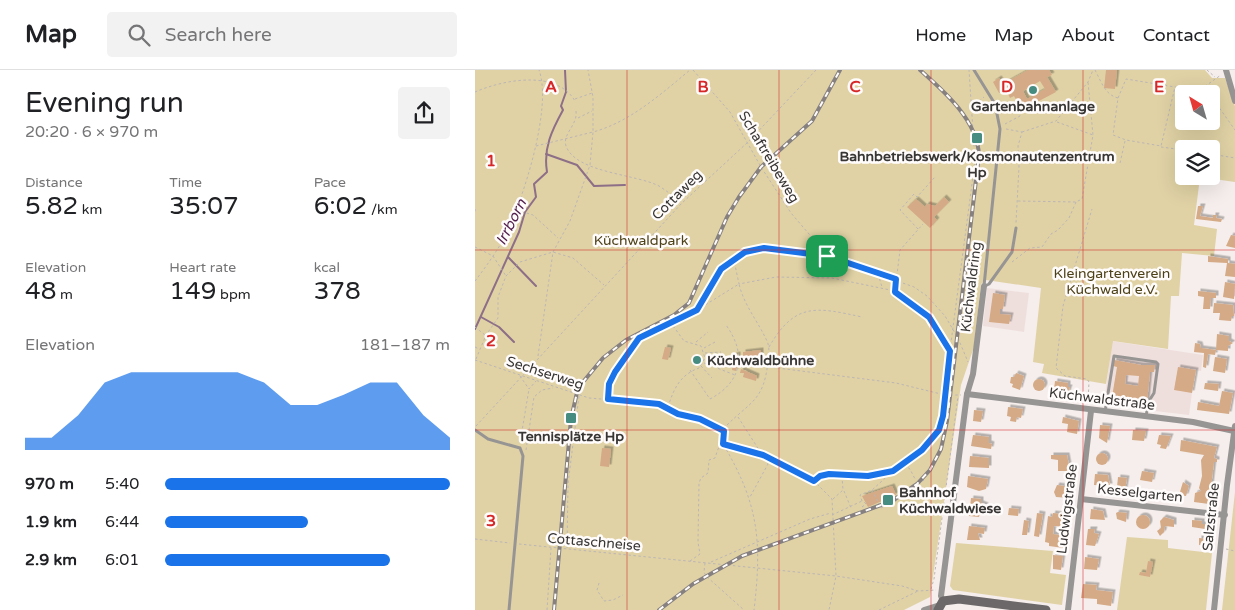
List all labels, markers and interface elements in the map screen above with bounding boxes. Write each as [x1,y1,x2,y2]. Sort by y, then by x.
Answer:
search box [107,12,457,57]
text: Map [25,20,77,49]
icon: search [125,21,153,49]
text: Search here [165,24,272,46]
text: Home [915,24,966,46]
text: Map [994,24,1033,46]
text: About [1061,24,1115,46]
text: Contact [1143,24,1210,46]
text: A [545,77,557,97]
text: B [697,77,709,97]
text: C [849,77,861,97]
text: D [1001,77,1013,97]
text: E [1154,77,1164,97]
marker: Gartenbahnanlage [1027,84,1039,96]
north arrow [1175,85,1220,130]
map controls [1175,85,1220,185]
text: Evening run [25,86,184,120]
button: share [398,87,450,139]
place label: Gartenbahnanlage [971,98,1095,115]
street label: Schaftreibeweg [735,108,803,206]
text: 20:20 · 6 × 970 m [25,122,158,142]
marker: Bahnbetriebswerk/Kosmonautenzentrum Hp [970,131,984,145]
button: layers [1175,140,1220,185]
place label: Bahnbetriebswerk/Kosmonautenzentrum Hp [840,148,1115,181]
text: 1 [486,151,496,171]
street label: Cottaweg [648,166,706,224]
text: Distance [25,174,83,191]
text: Time [169,174,202,191]
text: Pace [314,174,346,191]
text: 5.82 [25,191,78,221]
text: 35:07 [169,191,239,221]
text: 6:02 [314,191,367,221]
water label: Irrborn [492,195,531,248]
text: km [78,201,102,218]
text: /km [367,201,398,218]
park label: Küchwaldpark [594,232,689,249]
pin [806,235,848,277]
street label: Küchwaldring [957,241,985,333]
icon: arrive [813,242,841,270]
text: Elevation [25,259,86,276]
text: Heart rate [169,259,236,276]
text: kcal [314,259,340,276]
park label: Kleingartenverein Küchwald e.V. [1054,265,1170,298]
text: 48 [25,276,56,306]
text: 149 [169,276,216,306]
text: 378 [314,276,361,306]
text: m [56,286,73,303]
text: bpm [216,286,251,303]
text: 2 [486,331,496,351]
text: Elevation [25,335,95,355]
text: 181–187 m [360,335,450,355]
place label: Küchwaldbühne [707,352,814,369]
street label: Sechserweg [504,353,586,393]
marker: Küchwaldbühne [691,354,703,366]
street label: Küchwaldstraße [1048,384,1156,414]
marker: Tennisplätze Hp [564,411,578,425]
place label: Tennisplätze Hp [517,428,624,445]
street label: Ludwigstraße [1053,463,1081,555]
text: 970 m [25,474,74,494]
text: 5:40 [105,474,139,494]
street label: Kesselgarten [1096,480,1184,506]
street label: Salzstraße [1199,482,1223,552]
place label: Bahnhof Küchwaldwiese [899,484,1001,517]
marker: Bahnhof Küchwaldwiese [881,493,895,507]
text: 3 [486,511,496,531]
text: 1.9 km [25,512,77,532]
text: 6:44 [105,512,139,532]
street label: Cottaschneise [547,529,642,555]
text: 2.9 km [25,550,77,570]
text: 6:01 [105,550,139,570]

